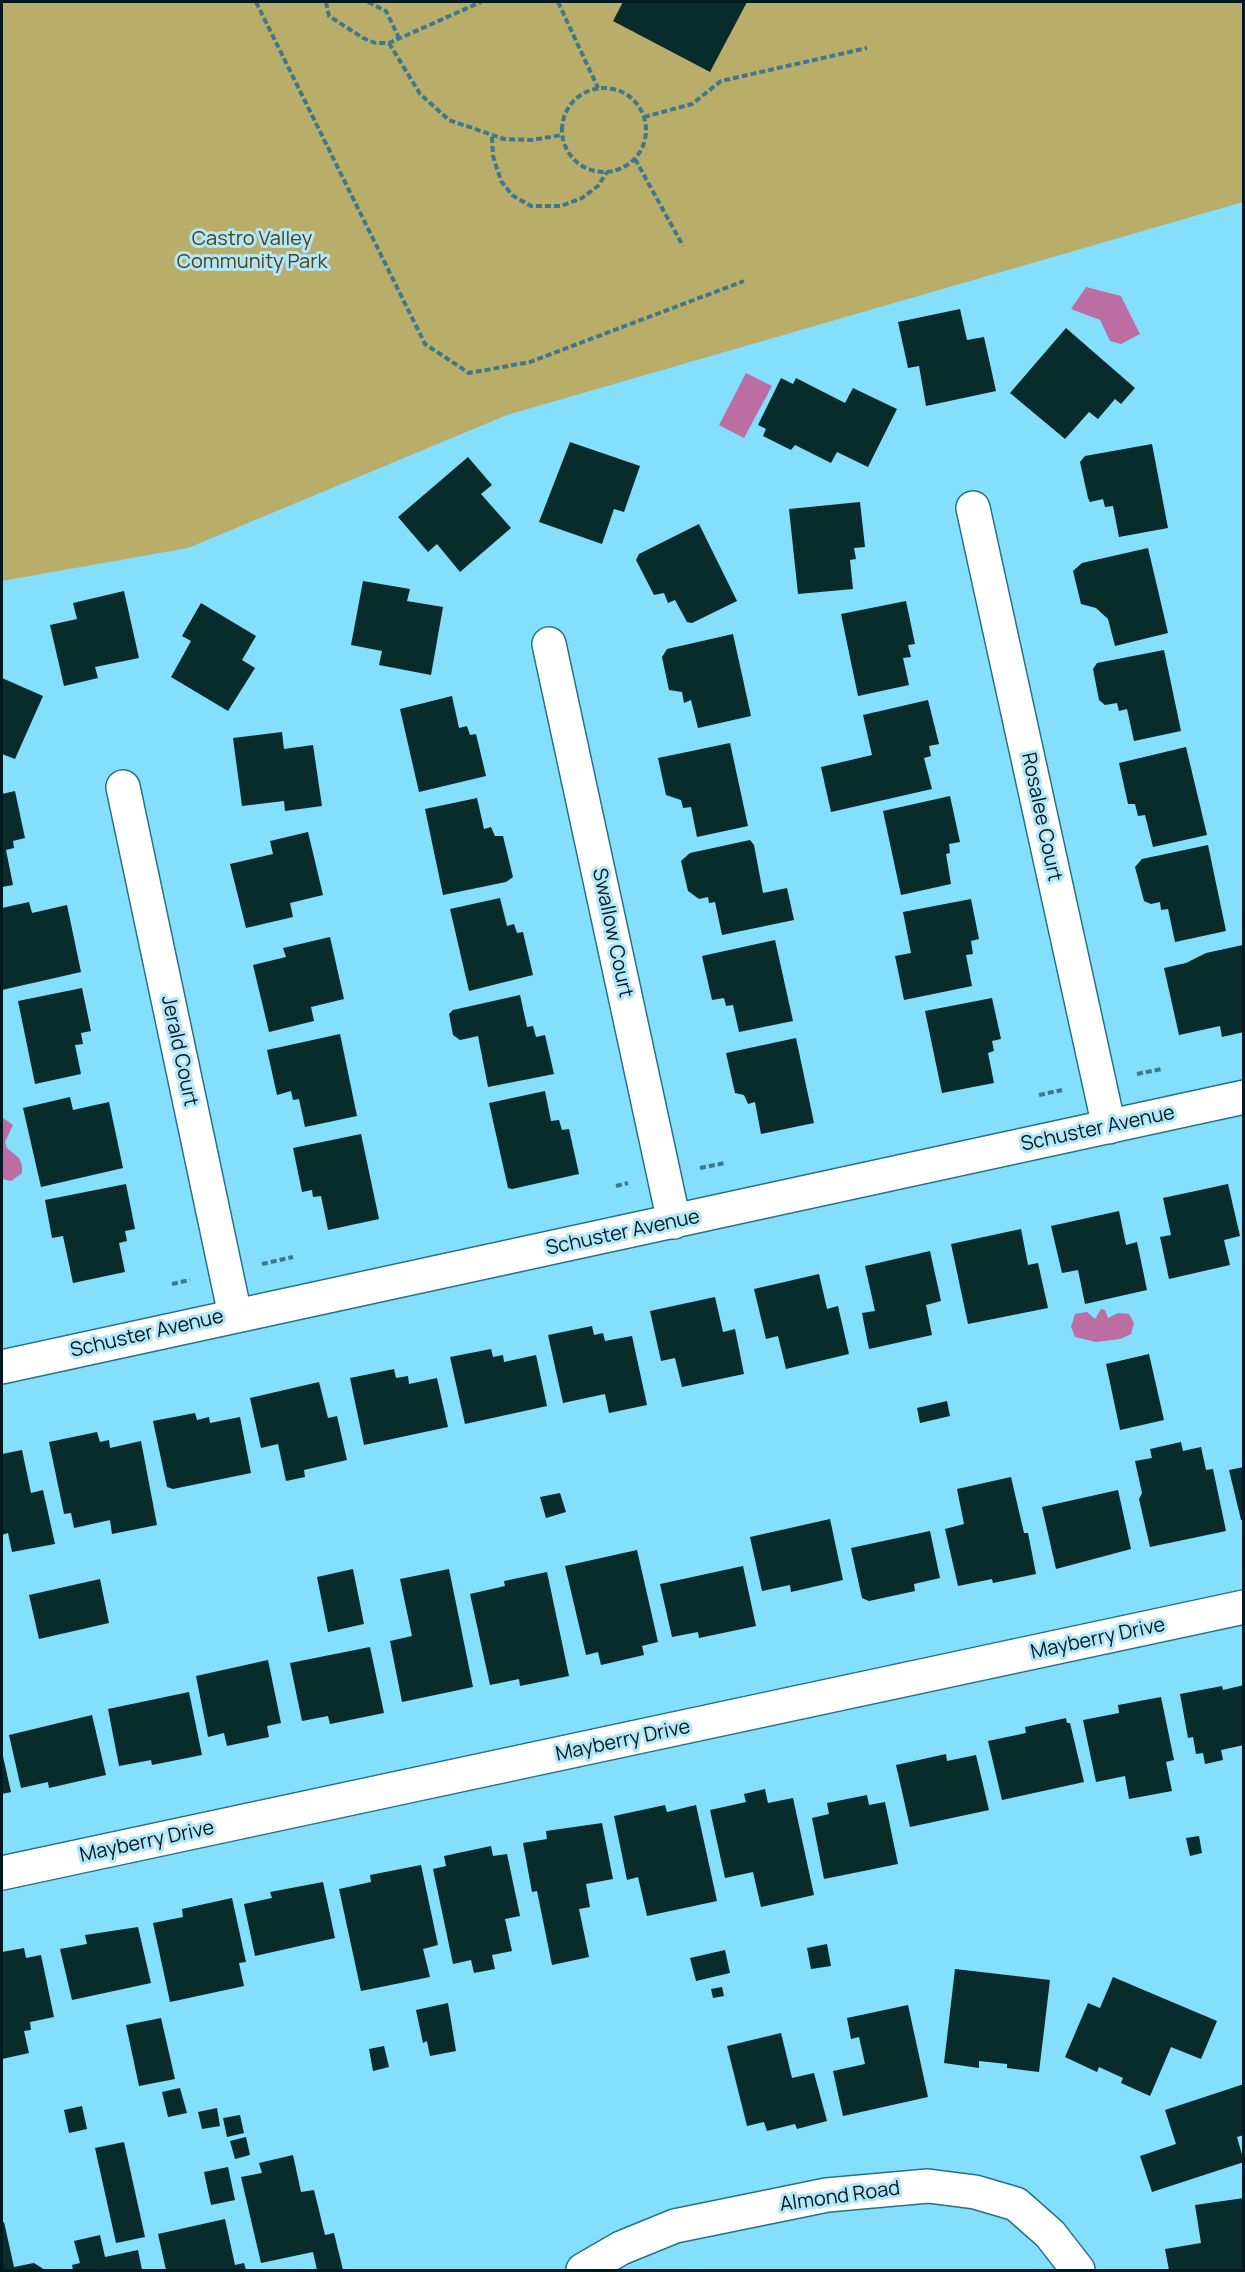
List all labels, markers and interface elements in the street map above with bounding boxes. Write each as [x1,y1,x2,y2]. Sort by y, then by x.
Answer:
park label: Castro Valley Community Park [177,227,327,274]
street label: Rosalee Court [1016,750,1066,884]
street label: Swallow Court [587,866,637,1000]
street label: Jerald Court [156,993,202,1109]
street label: Schuster Avenue [1019,1101,1177,1157]
street label: Schuster Avenue [544,1205,702,1261]
street label: Schuster Avenue [68,1305,226,1363]
street label: Mayberry Drive [1029,1613,1167,1665]
street label: Mayberry Drive [554,1715,692,1767]
street label: Mayberry Drive [78,1816,216,1868]
street label: Almond Road [778,2177,902,2217]

